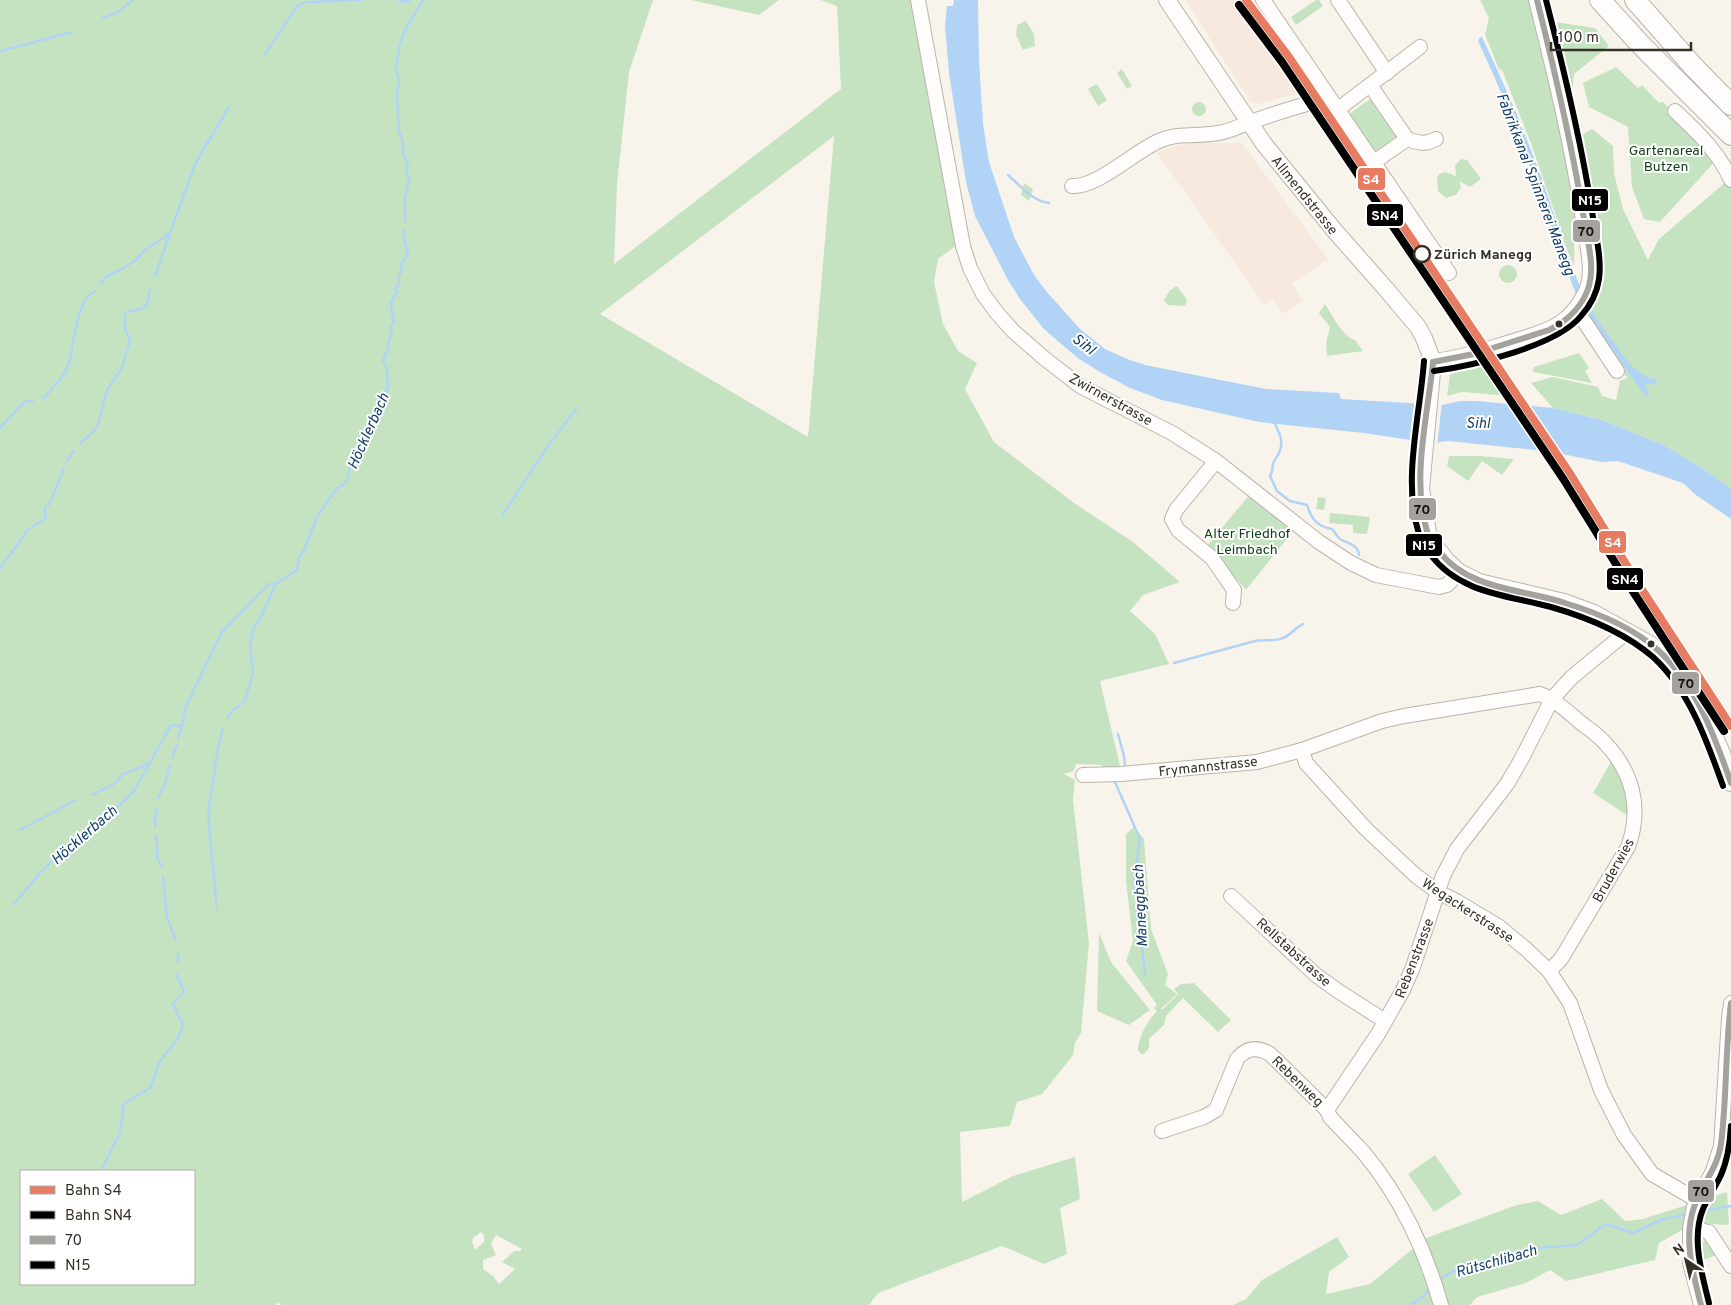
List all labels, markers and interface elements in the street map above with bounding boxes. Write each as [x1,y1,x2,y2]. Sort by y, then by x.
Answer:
scale bar [1551,20,1691,52]
text: 100 m [1558,29,1599,48]
water label: Fabrikkanal Spinnerei Manegg [1491,91,1579,279]
park label: Gartenareal Butzen [1629,143,1703,176]
street label: Allmendstrasse [1267,153,1341,239]
line badge: S4 [1357,167,1386,191]
text: S4 [1362,172,1380,189]
line badge: N15 [1571,188,1609,212]
text: N15 [1578,193,1602,210]
line badge: SN4 [1366,203,1404,227]
text: SN4 [1371,208,1399,225]
line badge: 70 [1572,219,1601,243]
text: 70 [1578,224,1594,241]
marker: Zürich Manegg [1413,245,1431,263]
place label: Zürich Manegg [1434,247,1532,264]
unlabelled marker [1554,319,1564,329]
water label: Sihl [1068,330,1099,361]
street label: Zwirnerstrasse [1066,370,1155,430]
water label: Höcklerbach [344,391,395,473]
water label: Sihl [1466,415,1491,434]
line badge: 70 [1408,497,1437,521]
text: 70 [1414,502,1430,519]
park label: Alter Friedhof Leimbach [1204,526,1291,559]
line badge: S4 [1598,530,1627,554]
line badge: N15 [1405,533,1443,557]
text: S4 [1604,535,1622,552]
text: N15 [1412,538,1436,555]
line badge: SN4 [1606,567,1644,591]
text: SN4 [1611,572,1639,589]
unlabelled marker [1646,639,1656,649]
line badge: 70 [1671,671,1700,695]
text: 70 [1678,676,1694,693]
street label: Frymannstrasse [1158,754,1259,781]
water label: Höcklerbach [48,802,122,870]
street label: Bruderwies [1590,836,1639,906]
water label: Maneggbach [1130,864,1153,948]
street label: Wegackerstrasse [1418,875,1516,947]
street label: Rellstabstrasse [1252,915,1334,991]
street label: Rebenstrasse [1392,916,1438,1001]
street label: Rebenweg [1267,1053,1326,1111]
legend [20,1170,195,1285]
line badge: 70 [1687,1179,1715,1203]
text: Bahn S4 [65,1182,122,1201]
text: 70 [1693,1184,1709,1201]
text: Bahn SN4 [65,1207,132,1226]
text: 70 [65,1232,82,1251]
north arrow [1661,1235,1711,1285]
text: N [1670,1241,1688,1260]
water label: Rütschlibach [1454,1242,1539,1283]
text: N15 [65,1257,91,1276]

